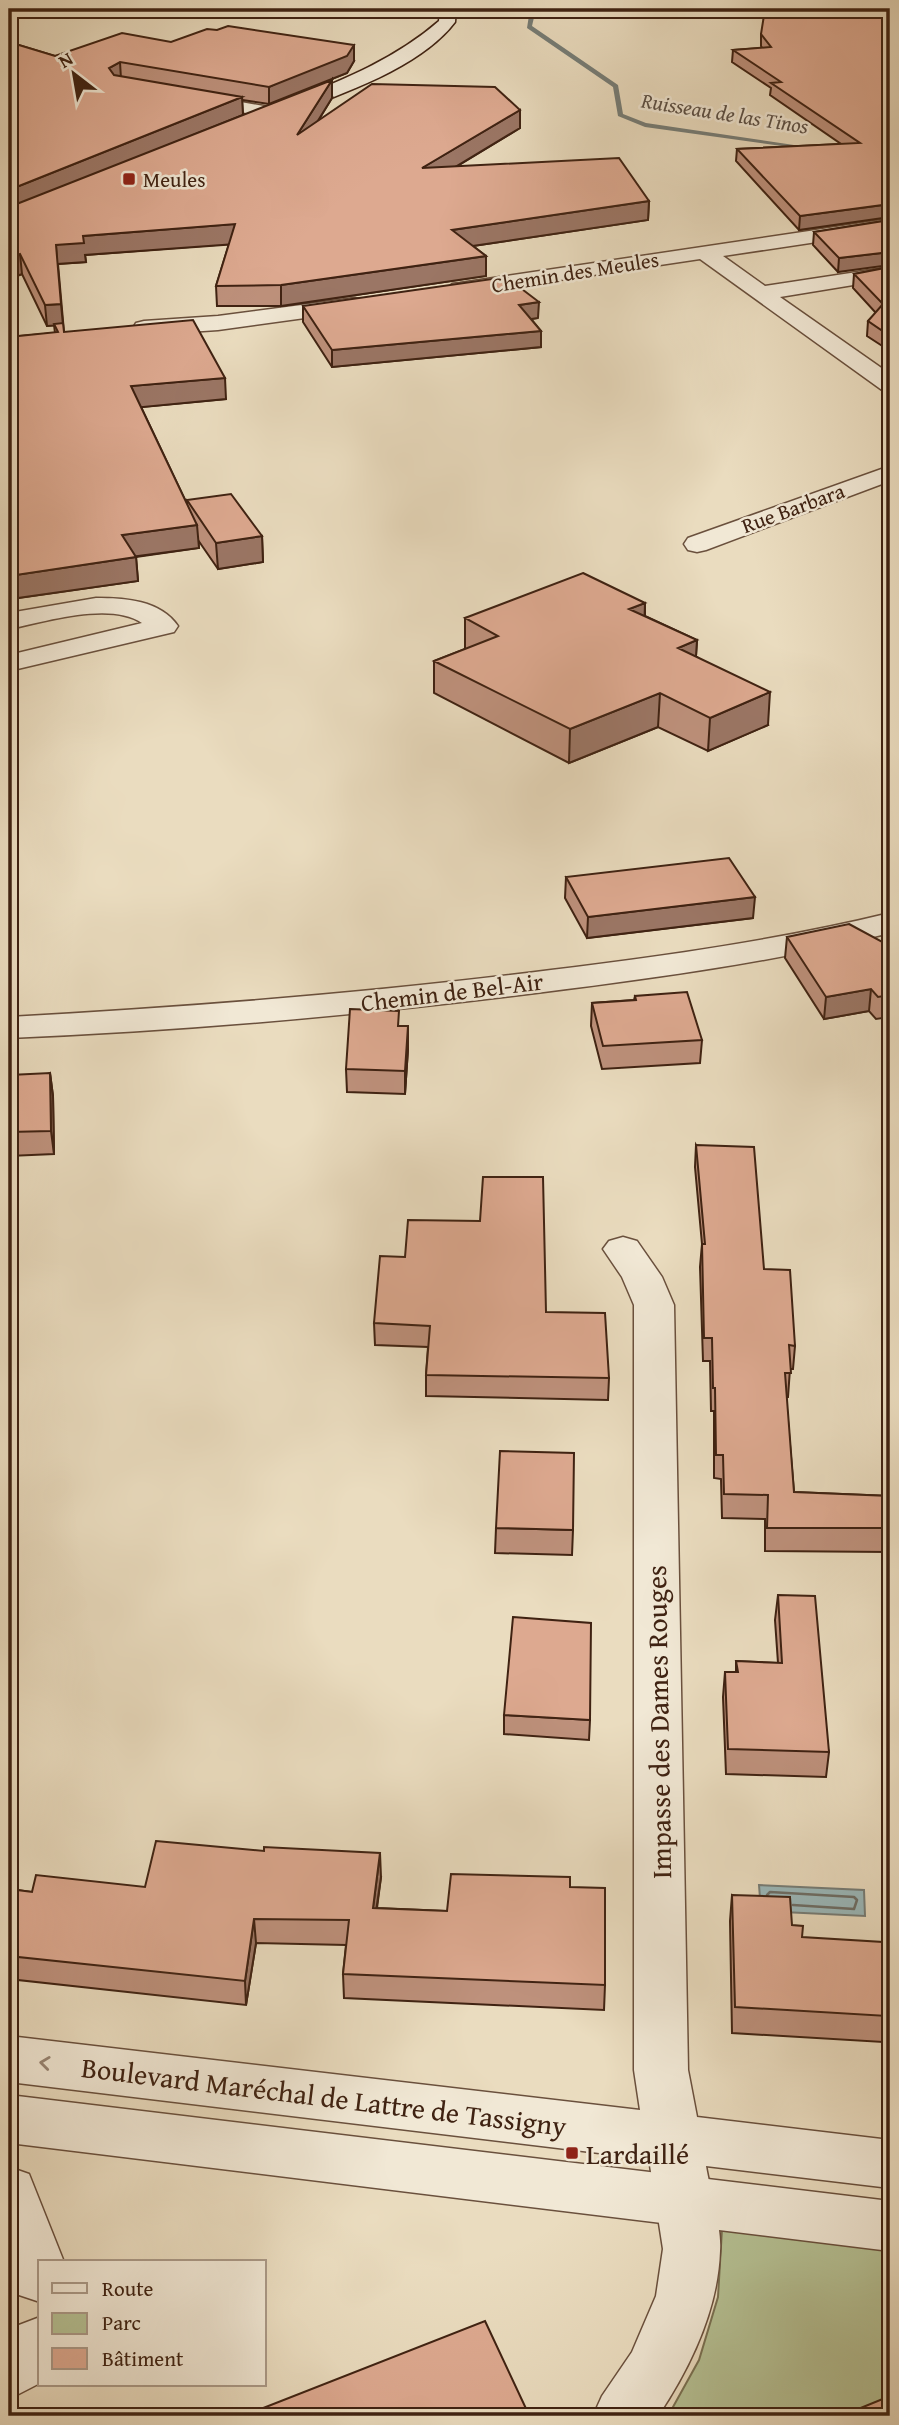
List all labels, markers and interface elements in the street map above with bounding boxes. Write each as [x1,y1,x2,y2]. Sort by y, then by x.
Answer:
north arrow [38,38,108,108]
text: N [53,44,78,75]
water label: Ruisseau de las Tinos [638,84,811,142]
place label: Meules [143,164,206,195]
marker: Meules [121,171,137,187]
street label: Chemin des Meules [489,243,661,301]
street label: Rue Barbara [737,475,849,541]
street label: Chemin de Bel-Air [359,963,545,1021]
street label: Impasse des Dames Rouges [635,1565,681,1879]
street label: Boulevard Maréchal de Lattre de Tassigny [79,2046,569,2146]
one-way arrow [39,2056,51,2071]
place label: Lardaillé [586,2133,689,2174]
marker: Lardaillé [564,2145,580,2161]
legend [38,2260,266,2386]
text: Route [102,2273,154,2304]
text: Parc [102,2307,141,2338]
text: Bâtiment [102,2343,184,2374]

